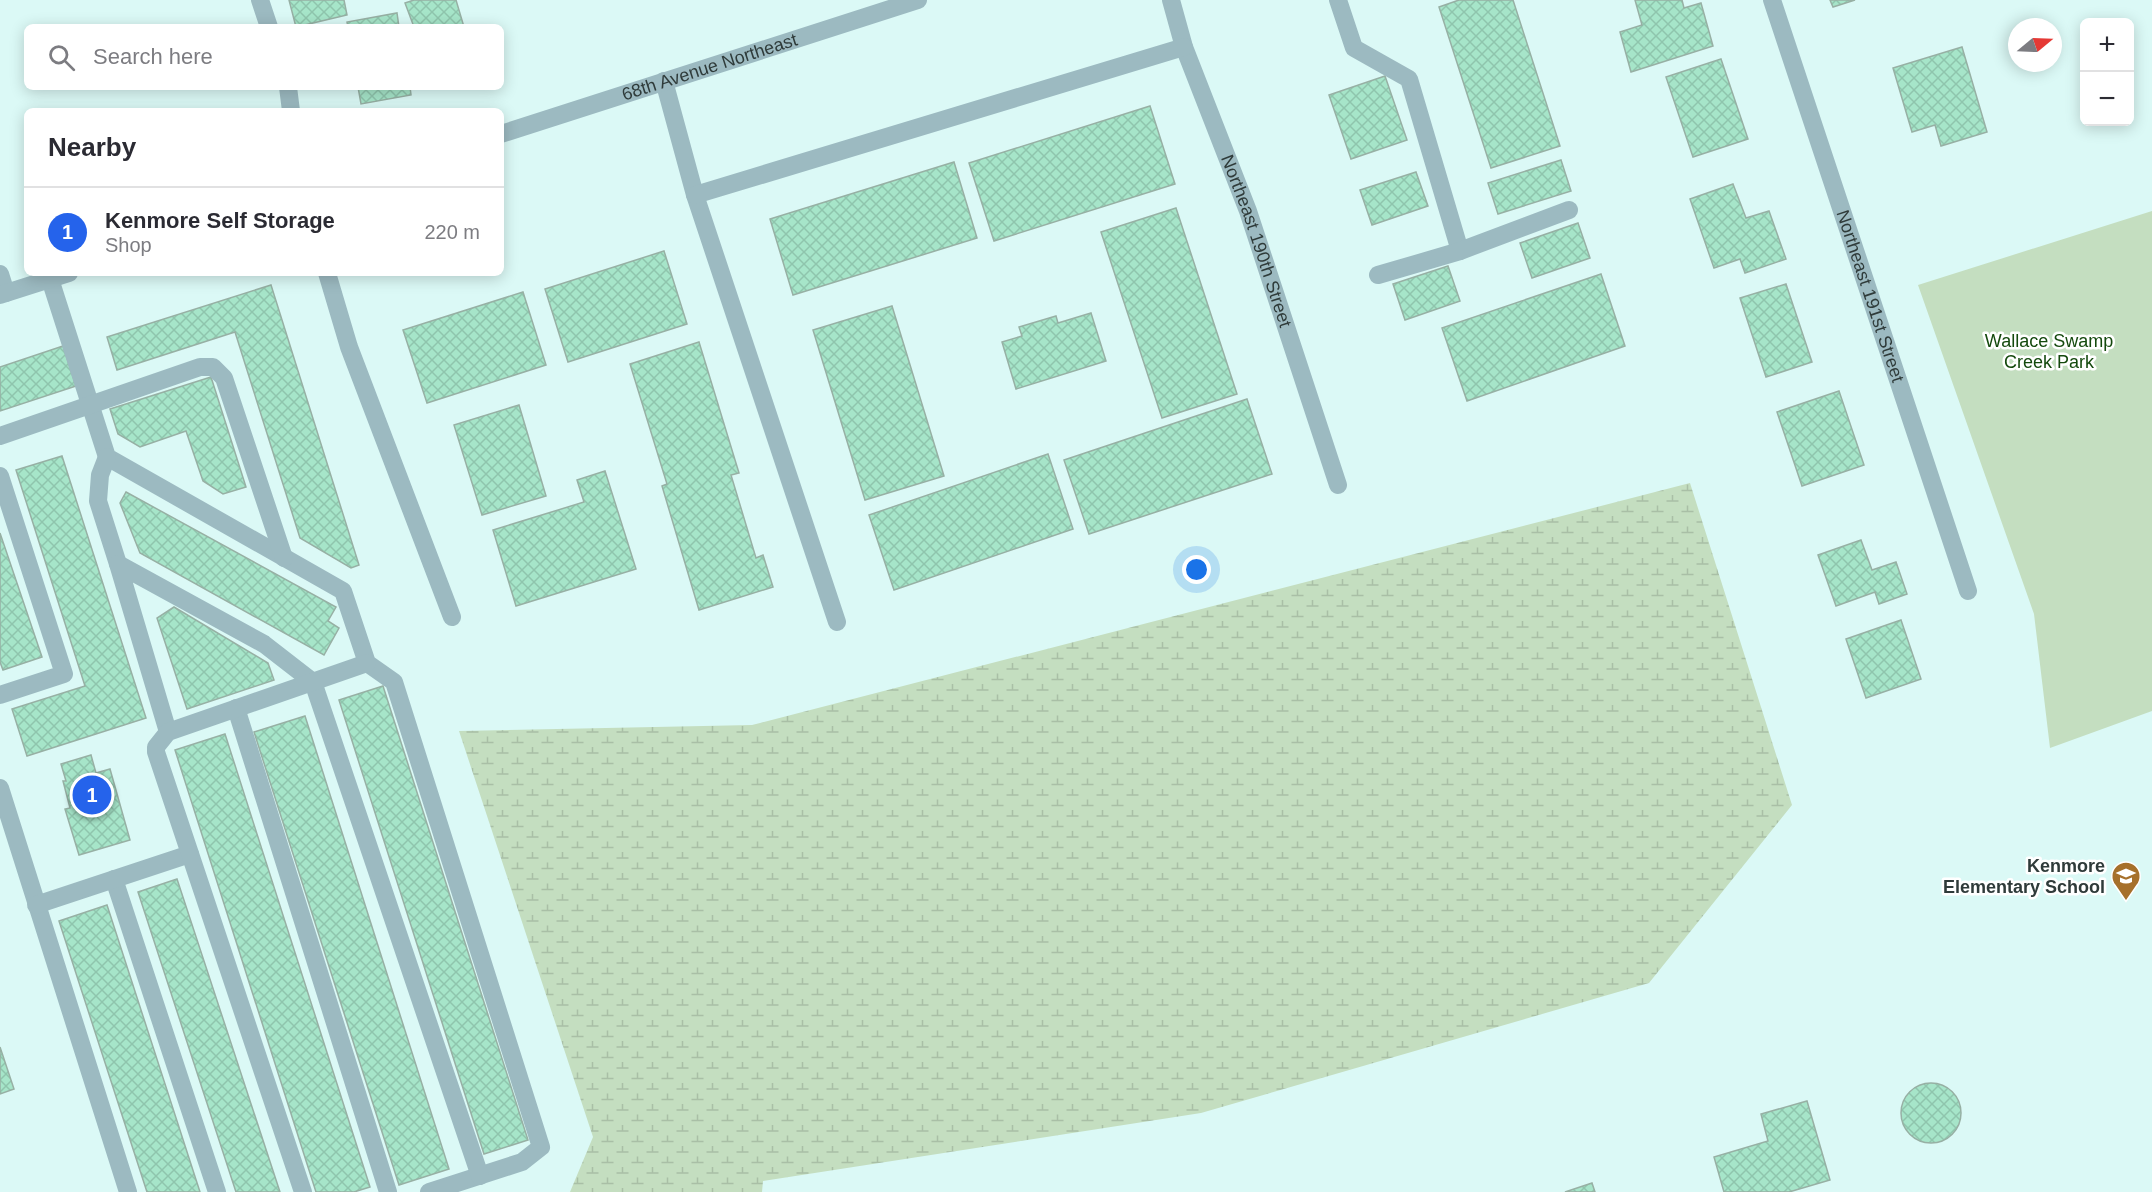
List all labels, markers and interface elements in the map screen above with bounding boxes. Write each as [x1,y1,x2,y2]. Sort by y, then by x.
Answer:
north arrow [2008,18,2062,72]
map controls [2080,18,2134,126]
button: + [2080,18,2134,72]
search box [24,24,504,90]
street label: 68th Avenue Northeast [619,29,800,105]
icon: search [45,41,78,74]
text: Search here [93,44,213,69]
button: − [2080,72,2134,126]
text: Nearby [48,132,136,162]
street label: Northeast 190th Street [1217,152,1296,330]
street label: Northeast 191st Street [1832,207,1908,385]
text: Kenmore Self Storage [105,208,335,233]
text: 1 [62,221,73,243]
text: 220 m [424,221,480,243]
text: Shop [105,234,152,256]
park label: Wallace Swamp Creek Park [1985,331,2113,372]
your location [1182,555,1211,584]
pin: 1 [72,772,112,818]
place label: Kenmore Elementary School [1943,856,2105,897]
school or university icon: Kenmore Elementary School [2110,860,2142,902]

